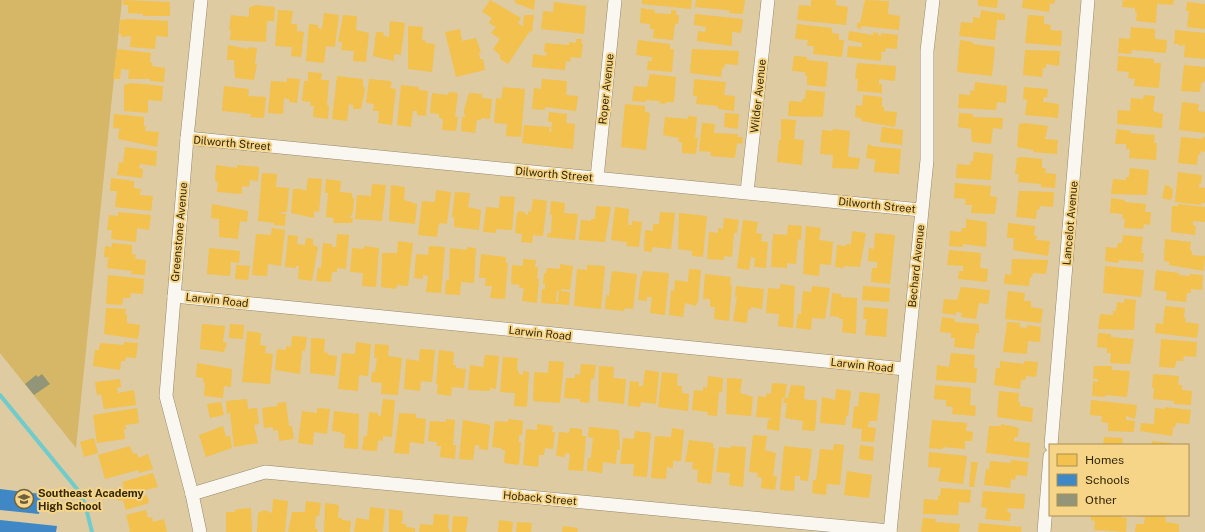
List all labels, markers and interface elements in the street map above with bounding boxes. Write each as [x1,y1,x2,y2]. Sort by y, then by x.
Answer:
street label: Roper Avenue [596,53,616,125]
street label: Wilder Avenue [748,59,768,133]
street label: Dilworth Street [193,134,271,152]
street label: Dilworth Street [515,165,593,183]
street label: Lancelot Avenue [1060,180,1080,266]
street label: Greenstone Avenue [169,182,189,282]
street label: Dilworth Street [838,195,916,215]
street label: Bechard Avenue [906,224,926,308]
street label: Larwin Road [185,291,249,309]
street label: Larwin Road [508,324,572,342]
street label: Larwin Road [830,356,894,374]
legend [1049,444,1189,516]
text: Homes [1085,453,1124,467]
text: Schools [1085,473,1130,487]
place label: Southeast Academy High School [38,487,145,512]
school or university icon: Southeast Academy High School [13,488,35,510]
street label: Hoback Street [503,489,577,507]
text: Other [1085,493,1117,507]

